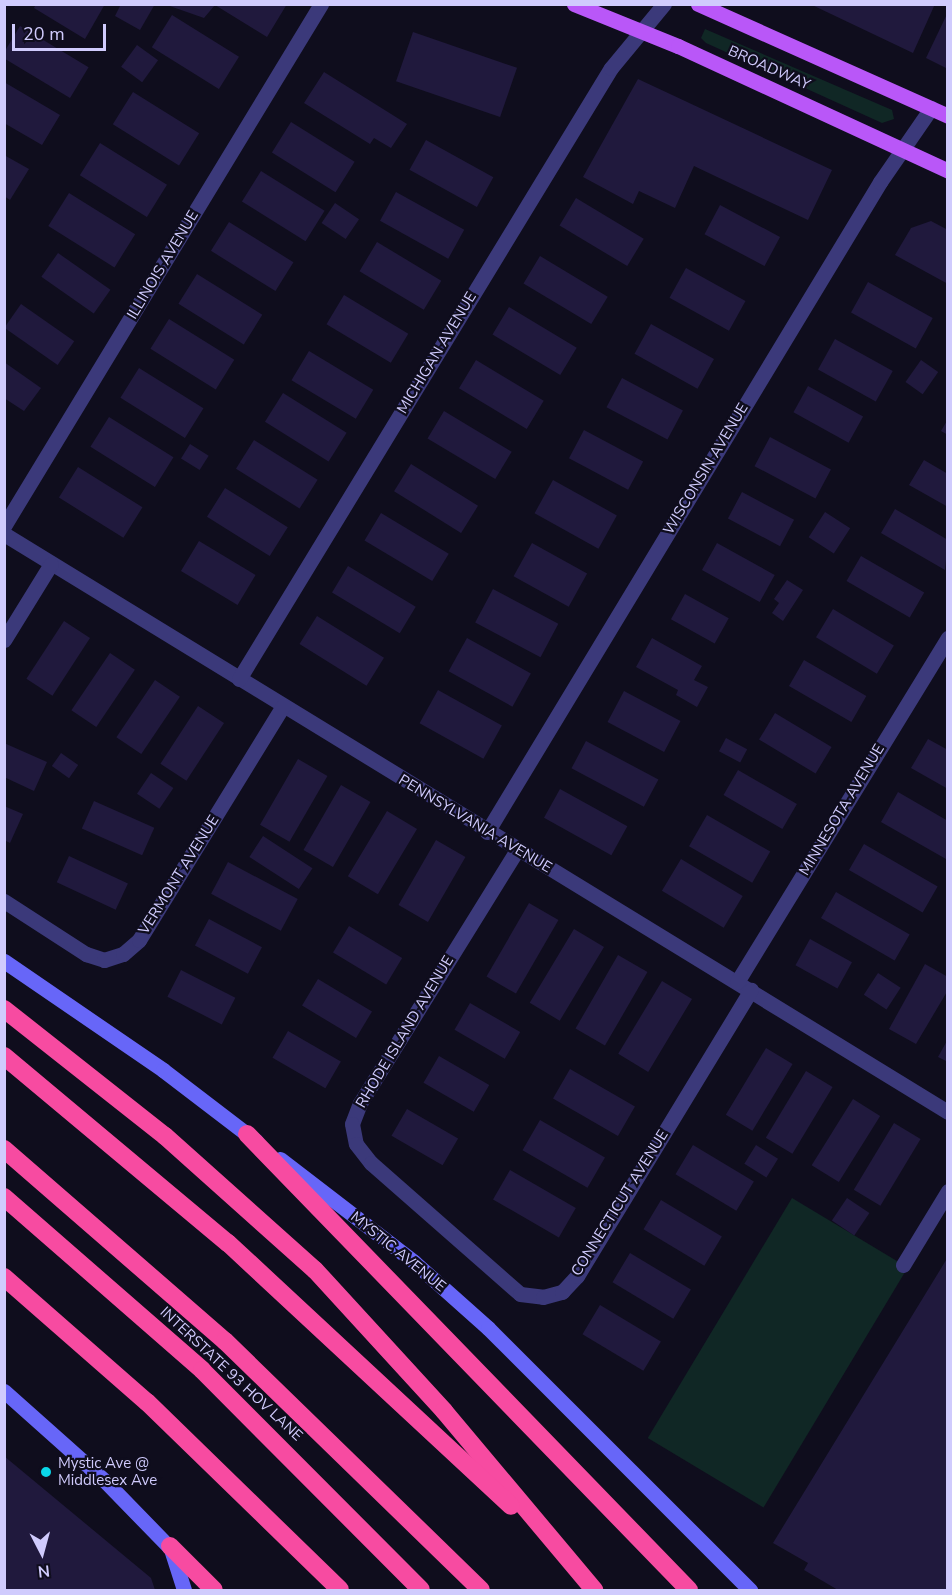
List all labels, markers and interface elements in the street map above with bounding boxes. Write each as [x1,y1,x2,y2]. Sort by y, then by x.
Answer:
scale bar [15,12,110,50]
text: 20 m [23,22,65,46]
street label: BROADWAY [725,42,813,94]
street label: ILLINOIS AVENUE [123,207,203,323]
street label: MICHIGAN AVENUE [394,289,480,417]
street label: WISCONSIN AVENUE [660,400,752,538]
street label: MINNESOTA AVENUE [796,741,888,879]
street label: PENNSYLVANIA AVENUE [395,771,555,877]
street label: VERMONT AVENUE [135,812,223,938]
street label: RHODE ISLAND AVENUE [352,953,458,1111]
street label: CONNECTICUT AVENUE [568,1127,672,1279]
street label: MYSTIC AVENUE [347,1208,449,1296]
street label: INTERSTATE 93 HOV LANE [156,1303,306,1445]
place label: Mystic Ave @ Middlesex Ave [58,1454,157,1489]
marker: Mystic Ave @ Middlesex Ave [39,1465,53,1479]
north arrow [12,1523,72,1583]
text: N [37,1559,51,1582]

